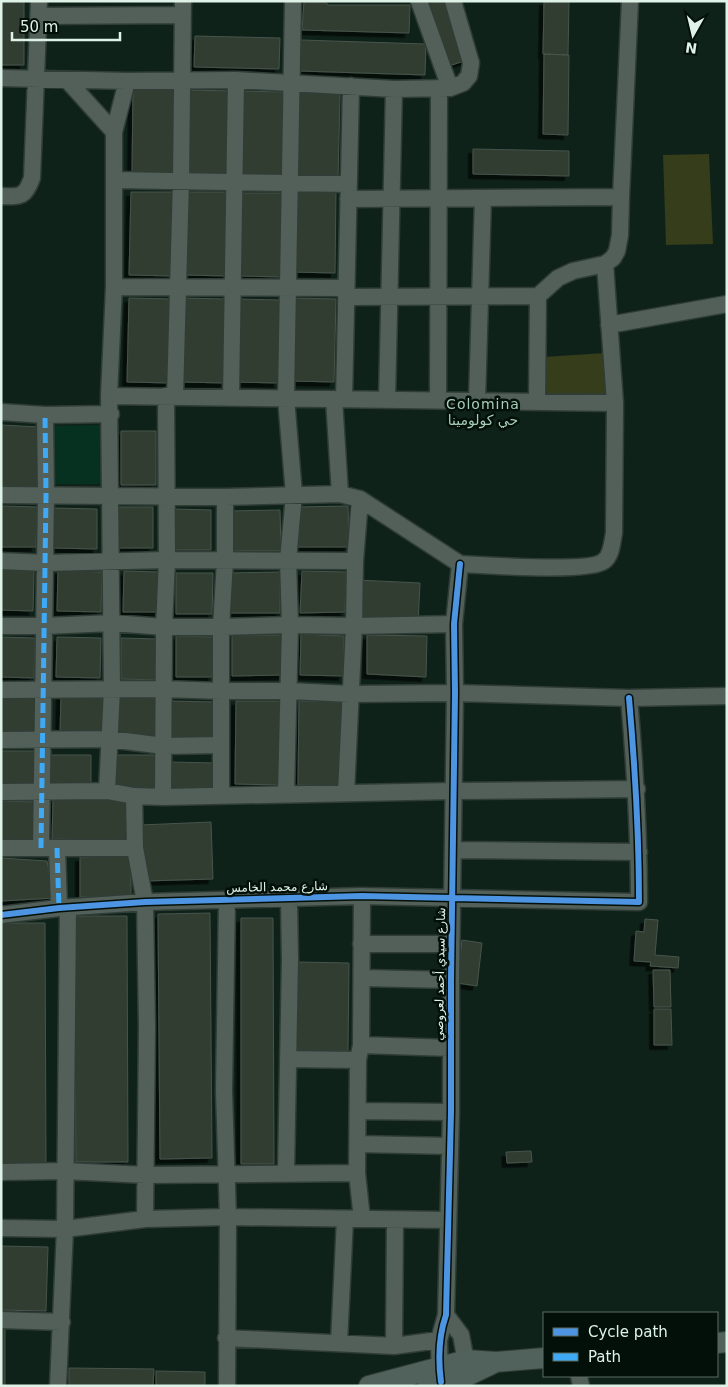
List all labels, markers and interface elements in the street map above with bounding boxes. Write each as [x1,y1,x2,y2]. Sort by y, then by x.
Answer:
scale bar [12,10,120,42]
north arrow [668,10,718,60]
text: 50 m [20,18,58,36]
text: N [684,39,698,57]
district label: Colomina حي كولومينا [446,396,520,429]
street label: شارع محمد الخامس [226,879,328,896]
street label: شارع سيدي أحمد لعروصي [431,907,449,1041]
legend [543,1312,718,1377]
text: Cycle path [588,1323,668,1341]
text: Path [588,1348,621,1366]

